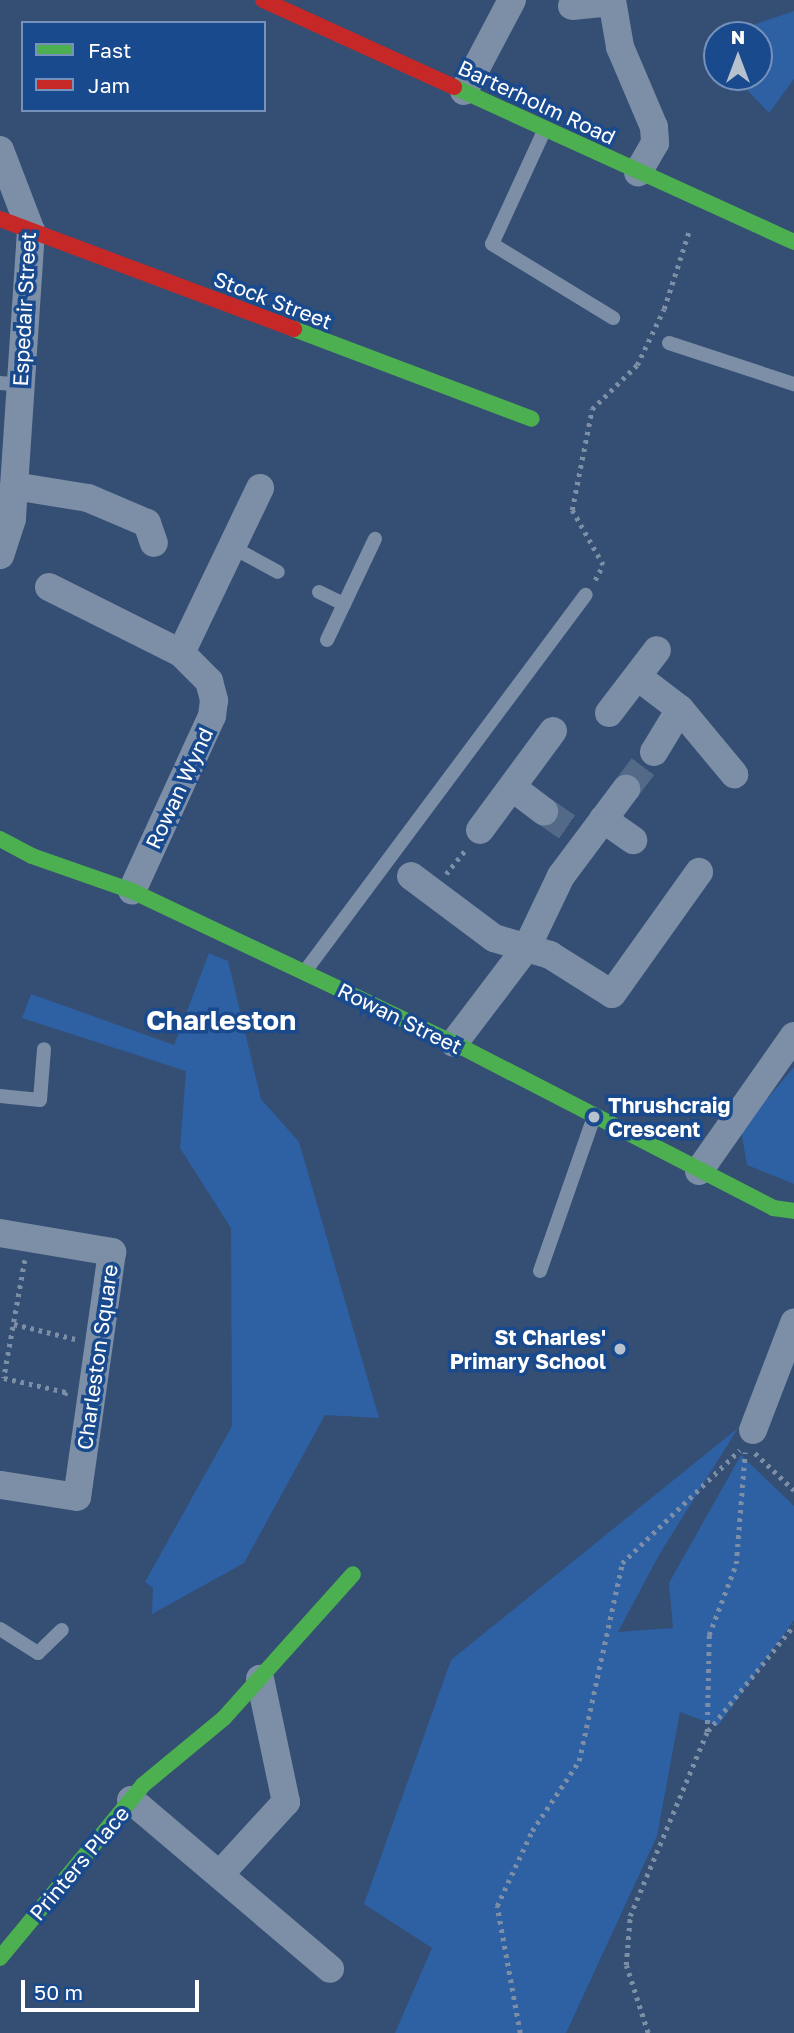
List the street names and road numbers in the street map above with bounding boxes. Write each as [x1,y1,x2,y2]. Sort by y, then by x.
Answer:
street label: Barterholm Road [454,54,620,150]
street label: Espedair Street [7,231,41,387]
street label: Stock Street [210,266,336,334]
street label: Rowan Wynd [140,723,218,853]
street label: Rowan Street [334,977,466,1059]
street label: Charleston Square [71,1262,123,1452]
street label: Printers Place [24,1801,134,1925]

